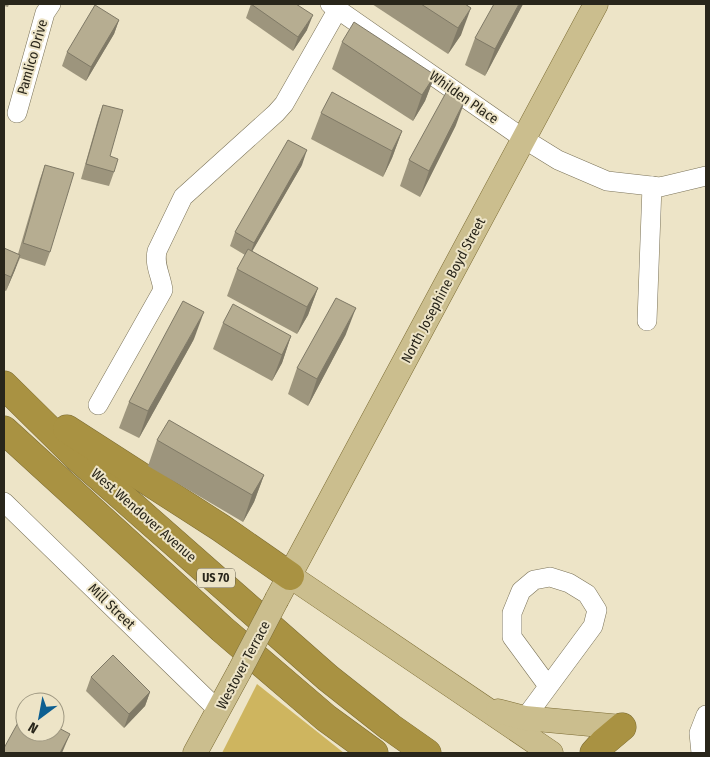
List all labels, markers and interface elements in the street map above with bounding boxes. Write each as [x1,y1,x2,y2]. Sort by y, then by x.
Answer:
street label: Pamlico Drive [14,17,51,97]
street label: Whilden Place [426,67,502,127]
street label: North Josephine Boyd Street [398,214,489,366]
street label: West Wendover Avenue [88,465,200,566]
road number: US 70 [197,568,235,588]
street label: Mill Street [85,580,139,633]
street label: Westover Terrace [213,618,274,712]
north arrow [15,692,65,742]
text: N [25,718,41,737]

